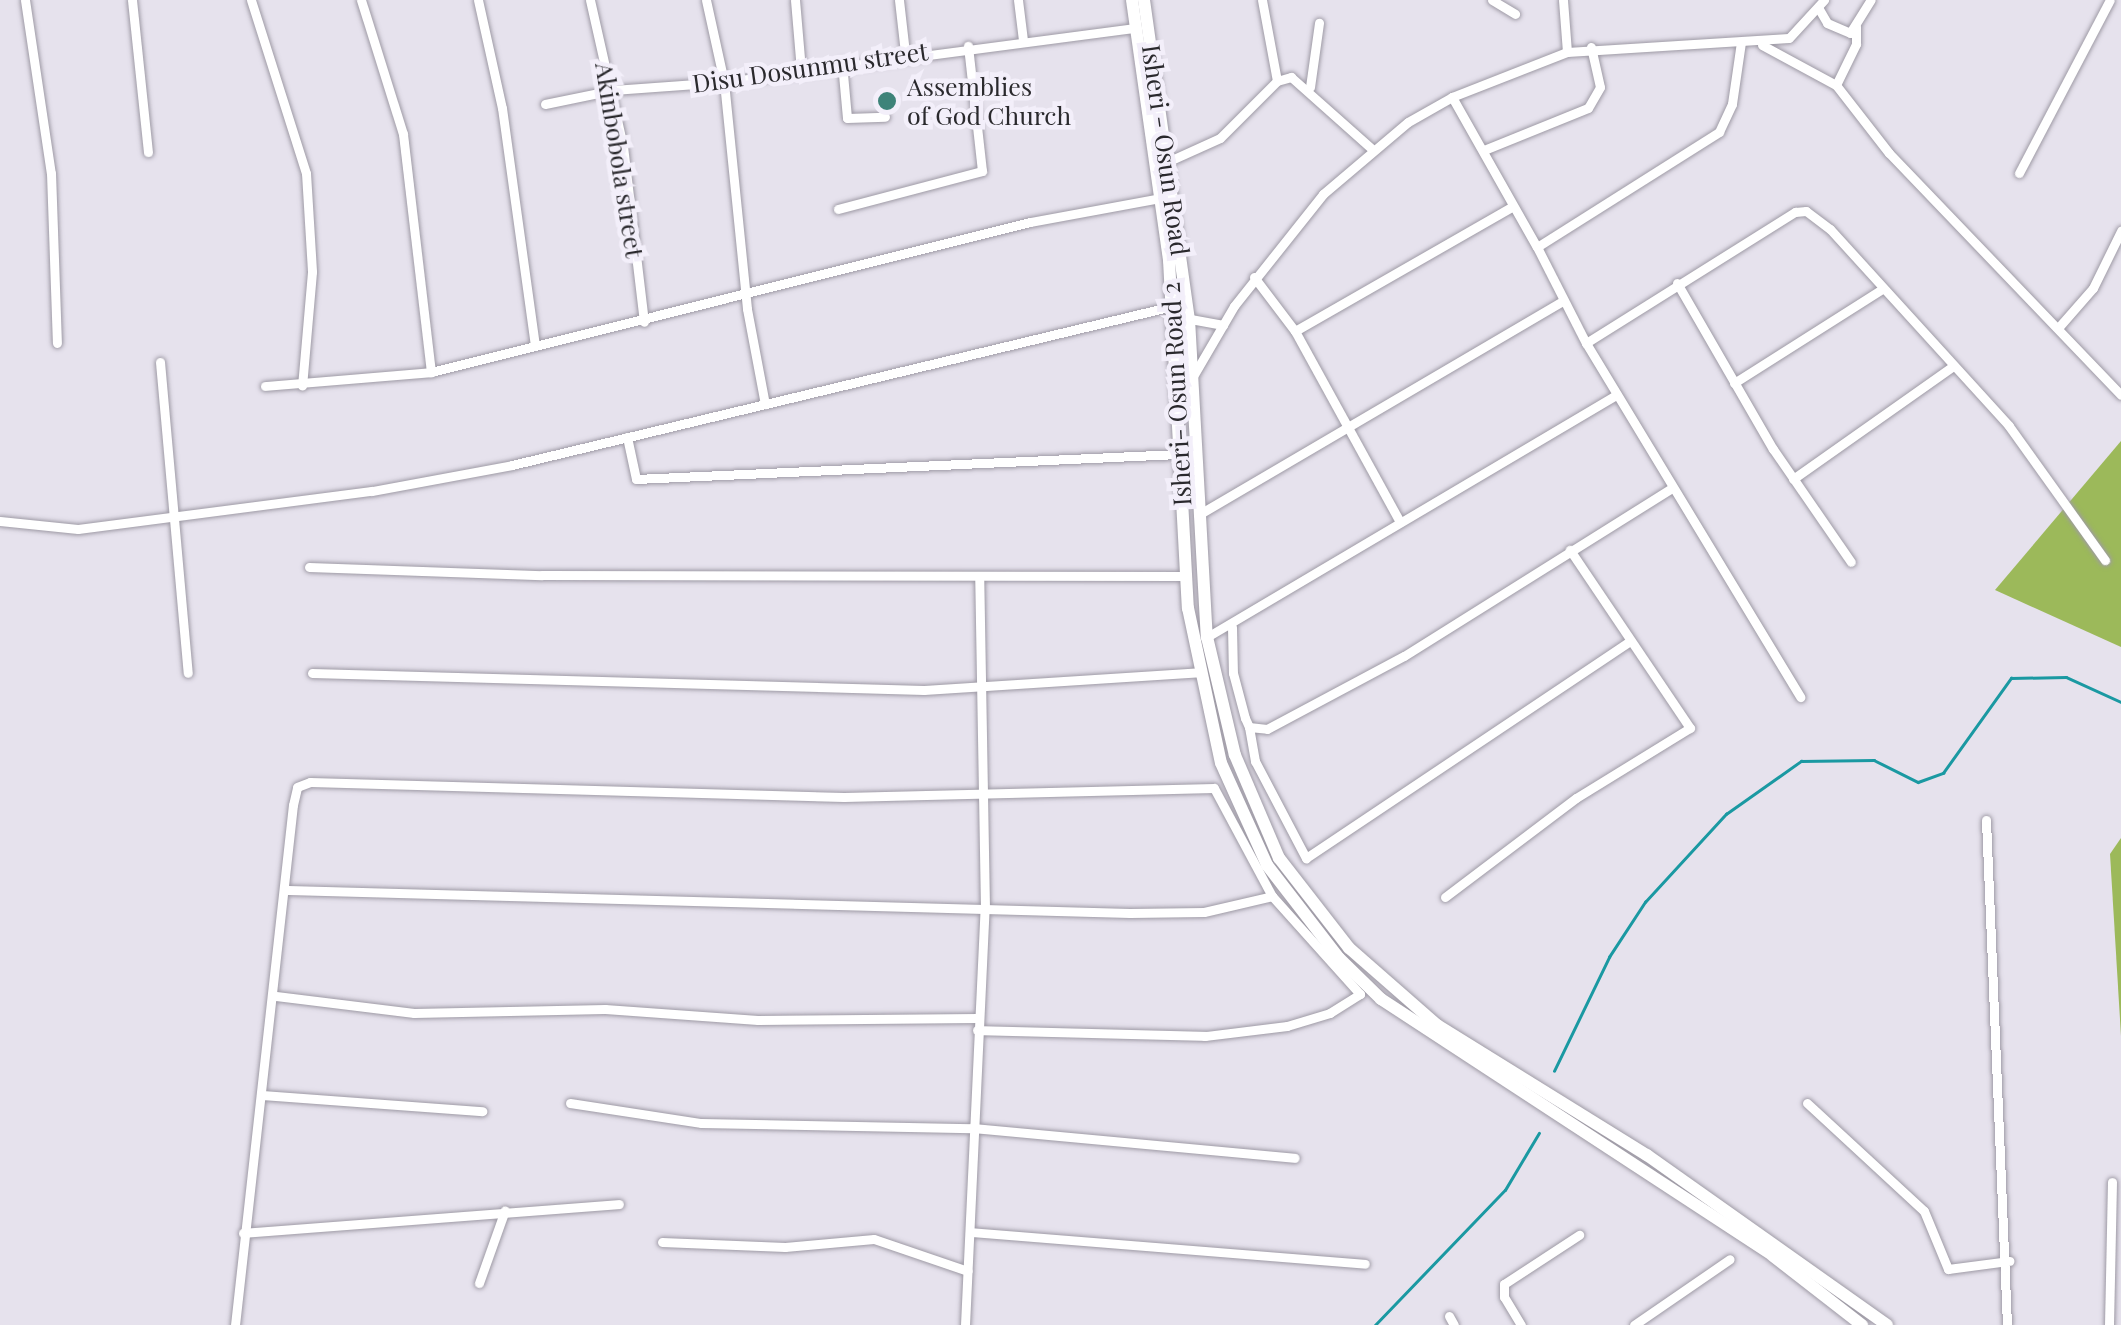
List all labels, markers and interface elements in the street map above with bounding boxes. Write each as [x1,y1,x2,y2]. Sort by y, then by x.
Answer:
street label: Disu Dosunmu street [690,36,930,98]
street label: Isheri - Osun Road [1136,43,1196,257]
street label: Akinbobola street [590,60,650,260]
place label: Assemblies of God Church [907,72,1071,131]
marker: Assemblies of God Church [876,90,898,112]
street label: Isheri- Osun Road 2 [1155,281,1197,507]

